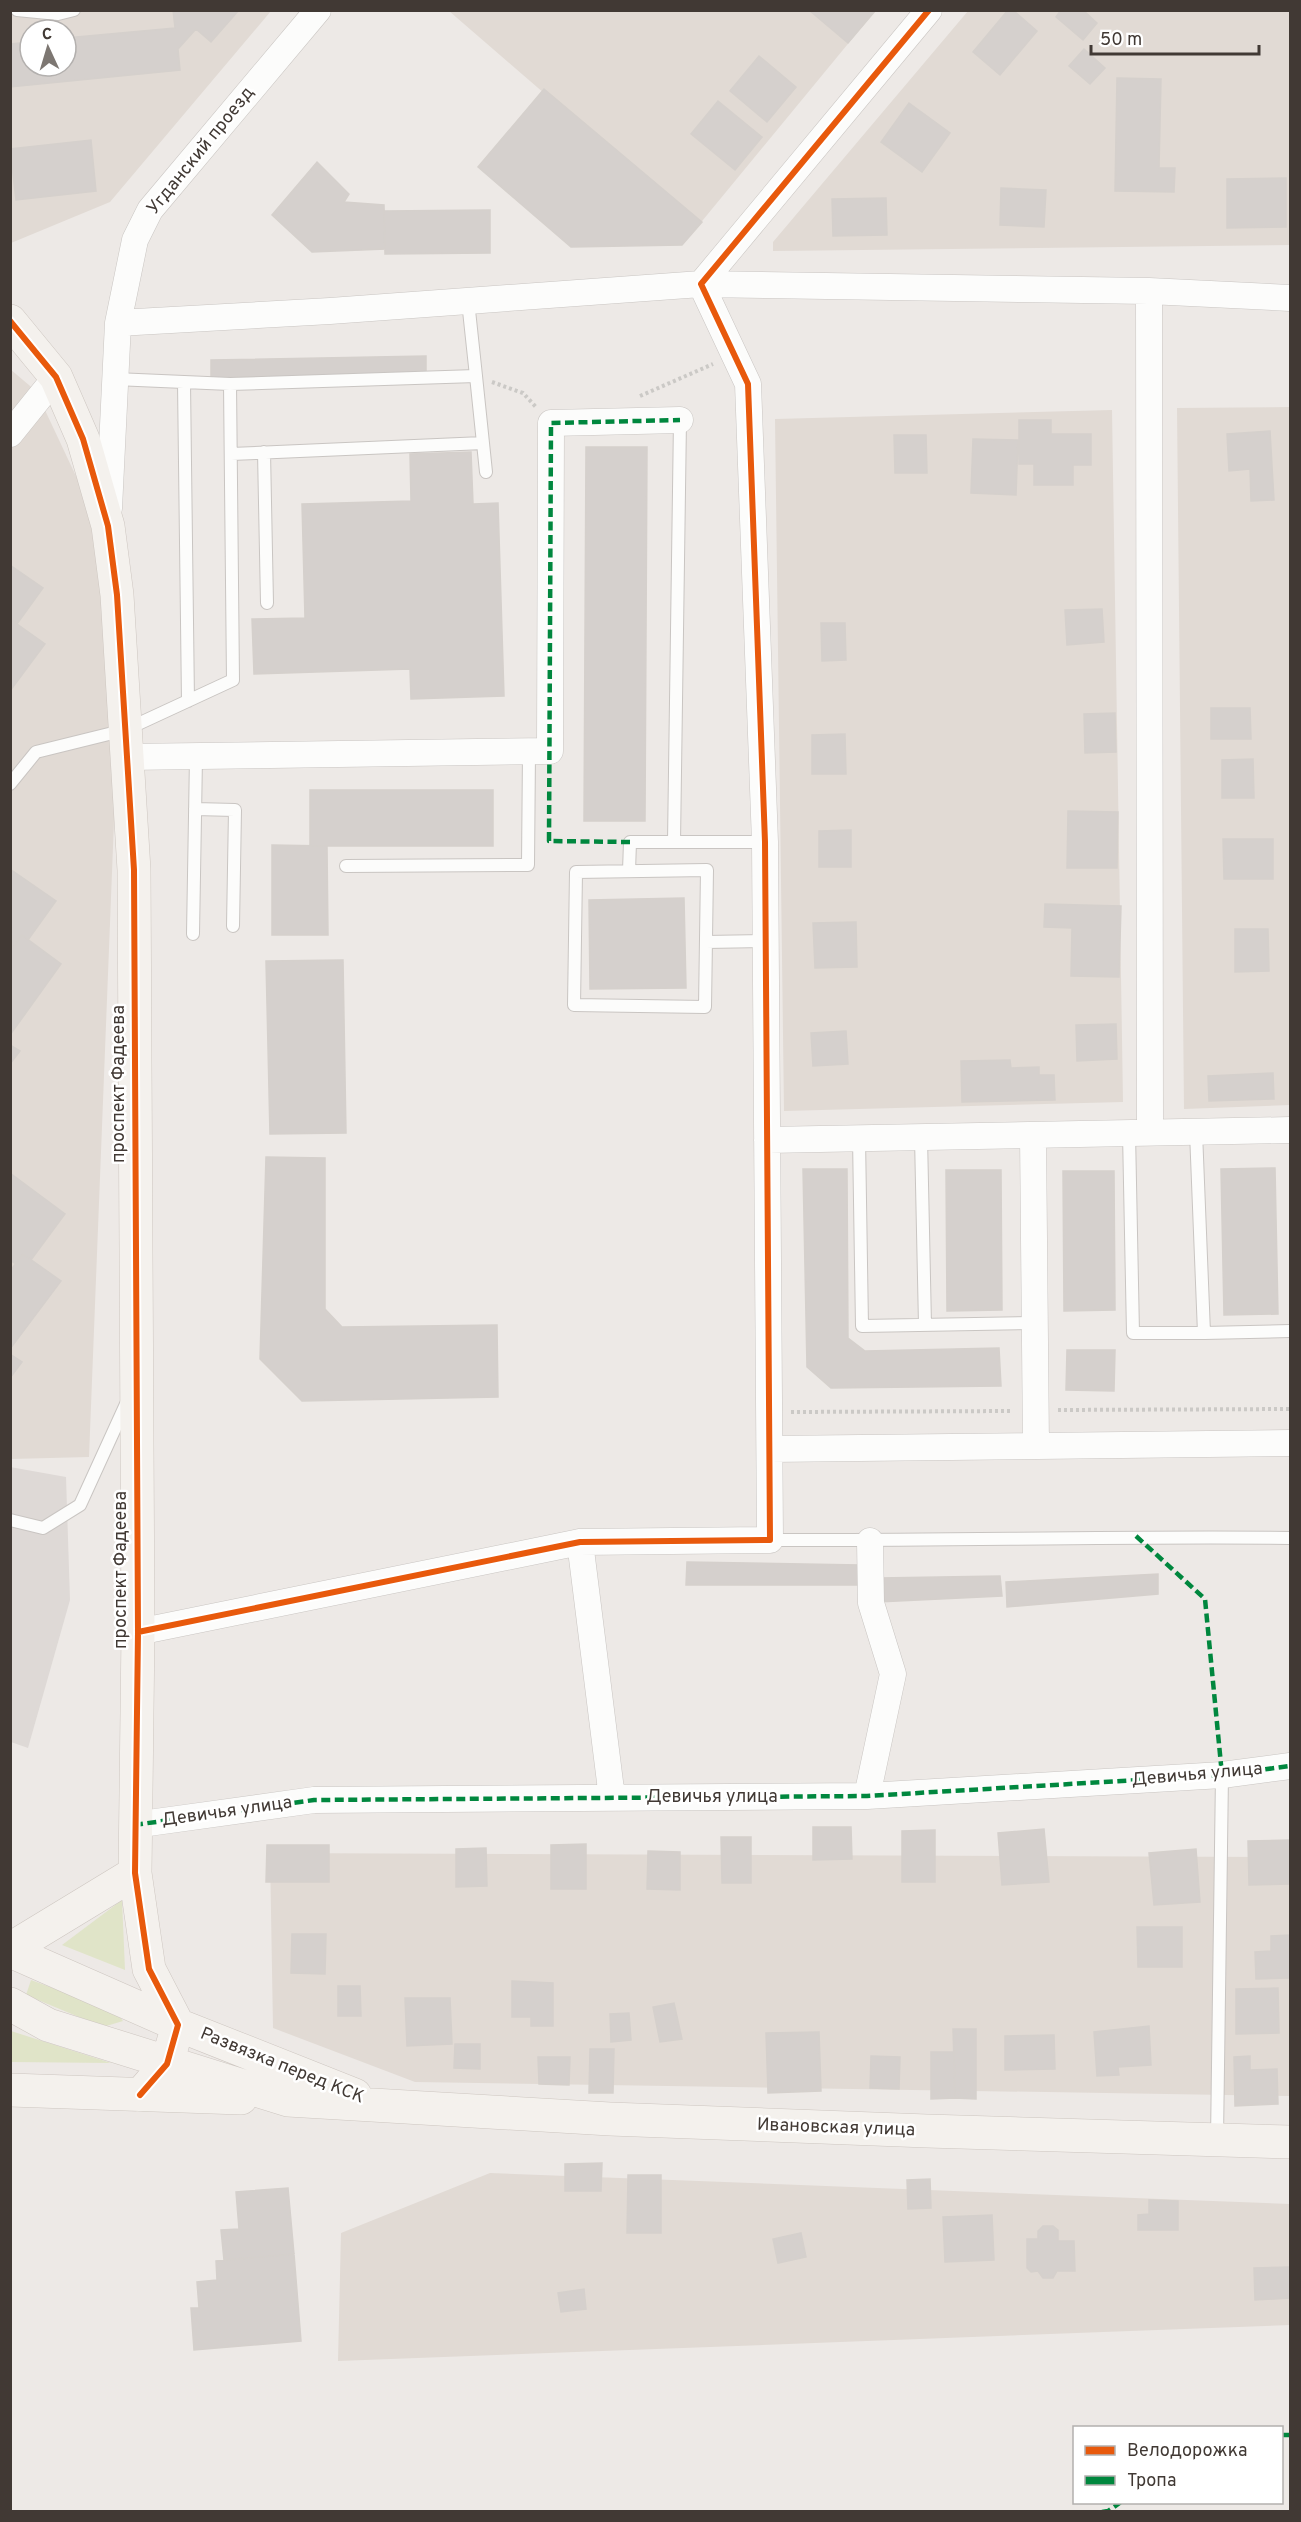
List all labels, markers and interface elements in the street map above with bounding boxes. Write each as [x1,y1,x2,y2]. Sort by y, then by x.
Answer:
north arrow [18,18,78,78]
scale bar [1091,18,1259,56]
text: С [41,25,53,45]
text: 50 m [1100,29,1142,52]
street label: Угданский проезд [142,82,260,220]
street label: проспект Фадеева [108,1005,131,1163]
street label: проспект Фадеева [110,1491,133,1649]
street label: Девичья улица [1130,1758,1264,1792]
street label: Девичья улица [646,1786,778,1809]
street label: Девичья улица [160,1791,294,1833]
street label: Развязка перед КСК [197,2023,368,2109]
street label: Ивановская улица [756,2114,916,2142]
legend [1073,2426,1283,2504]
text: Велодорожка [1127,2440,1247,2463]
text: Тропа [1127,2470,1176,2493]

